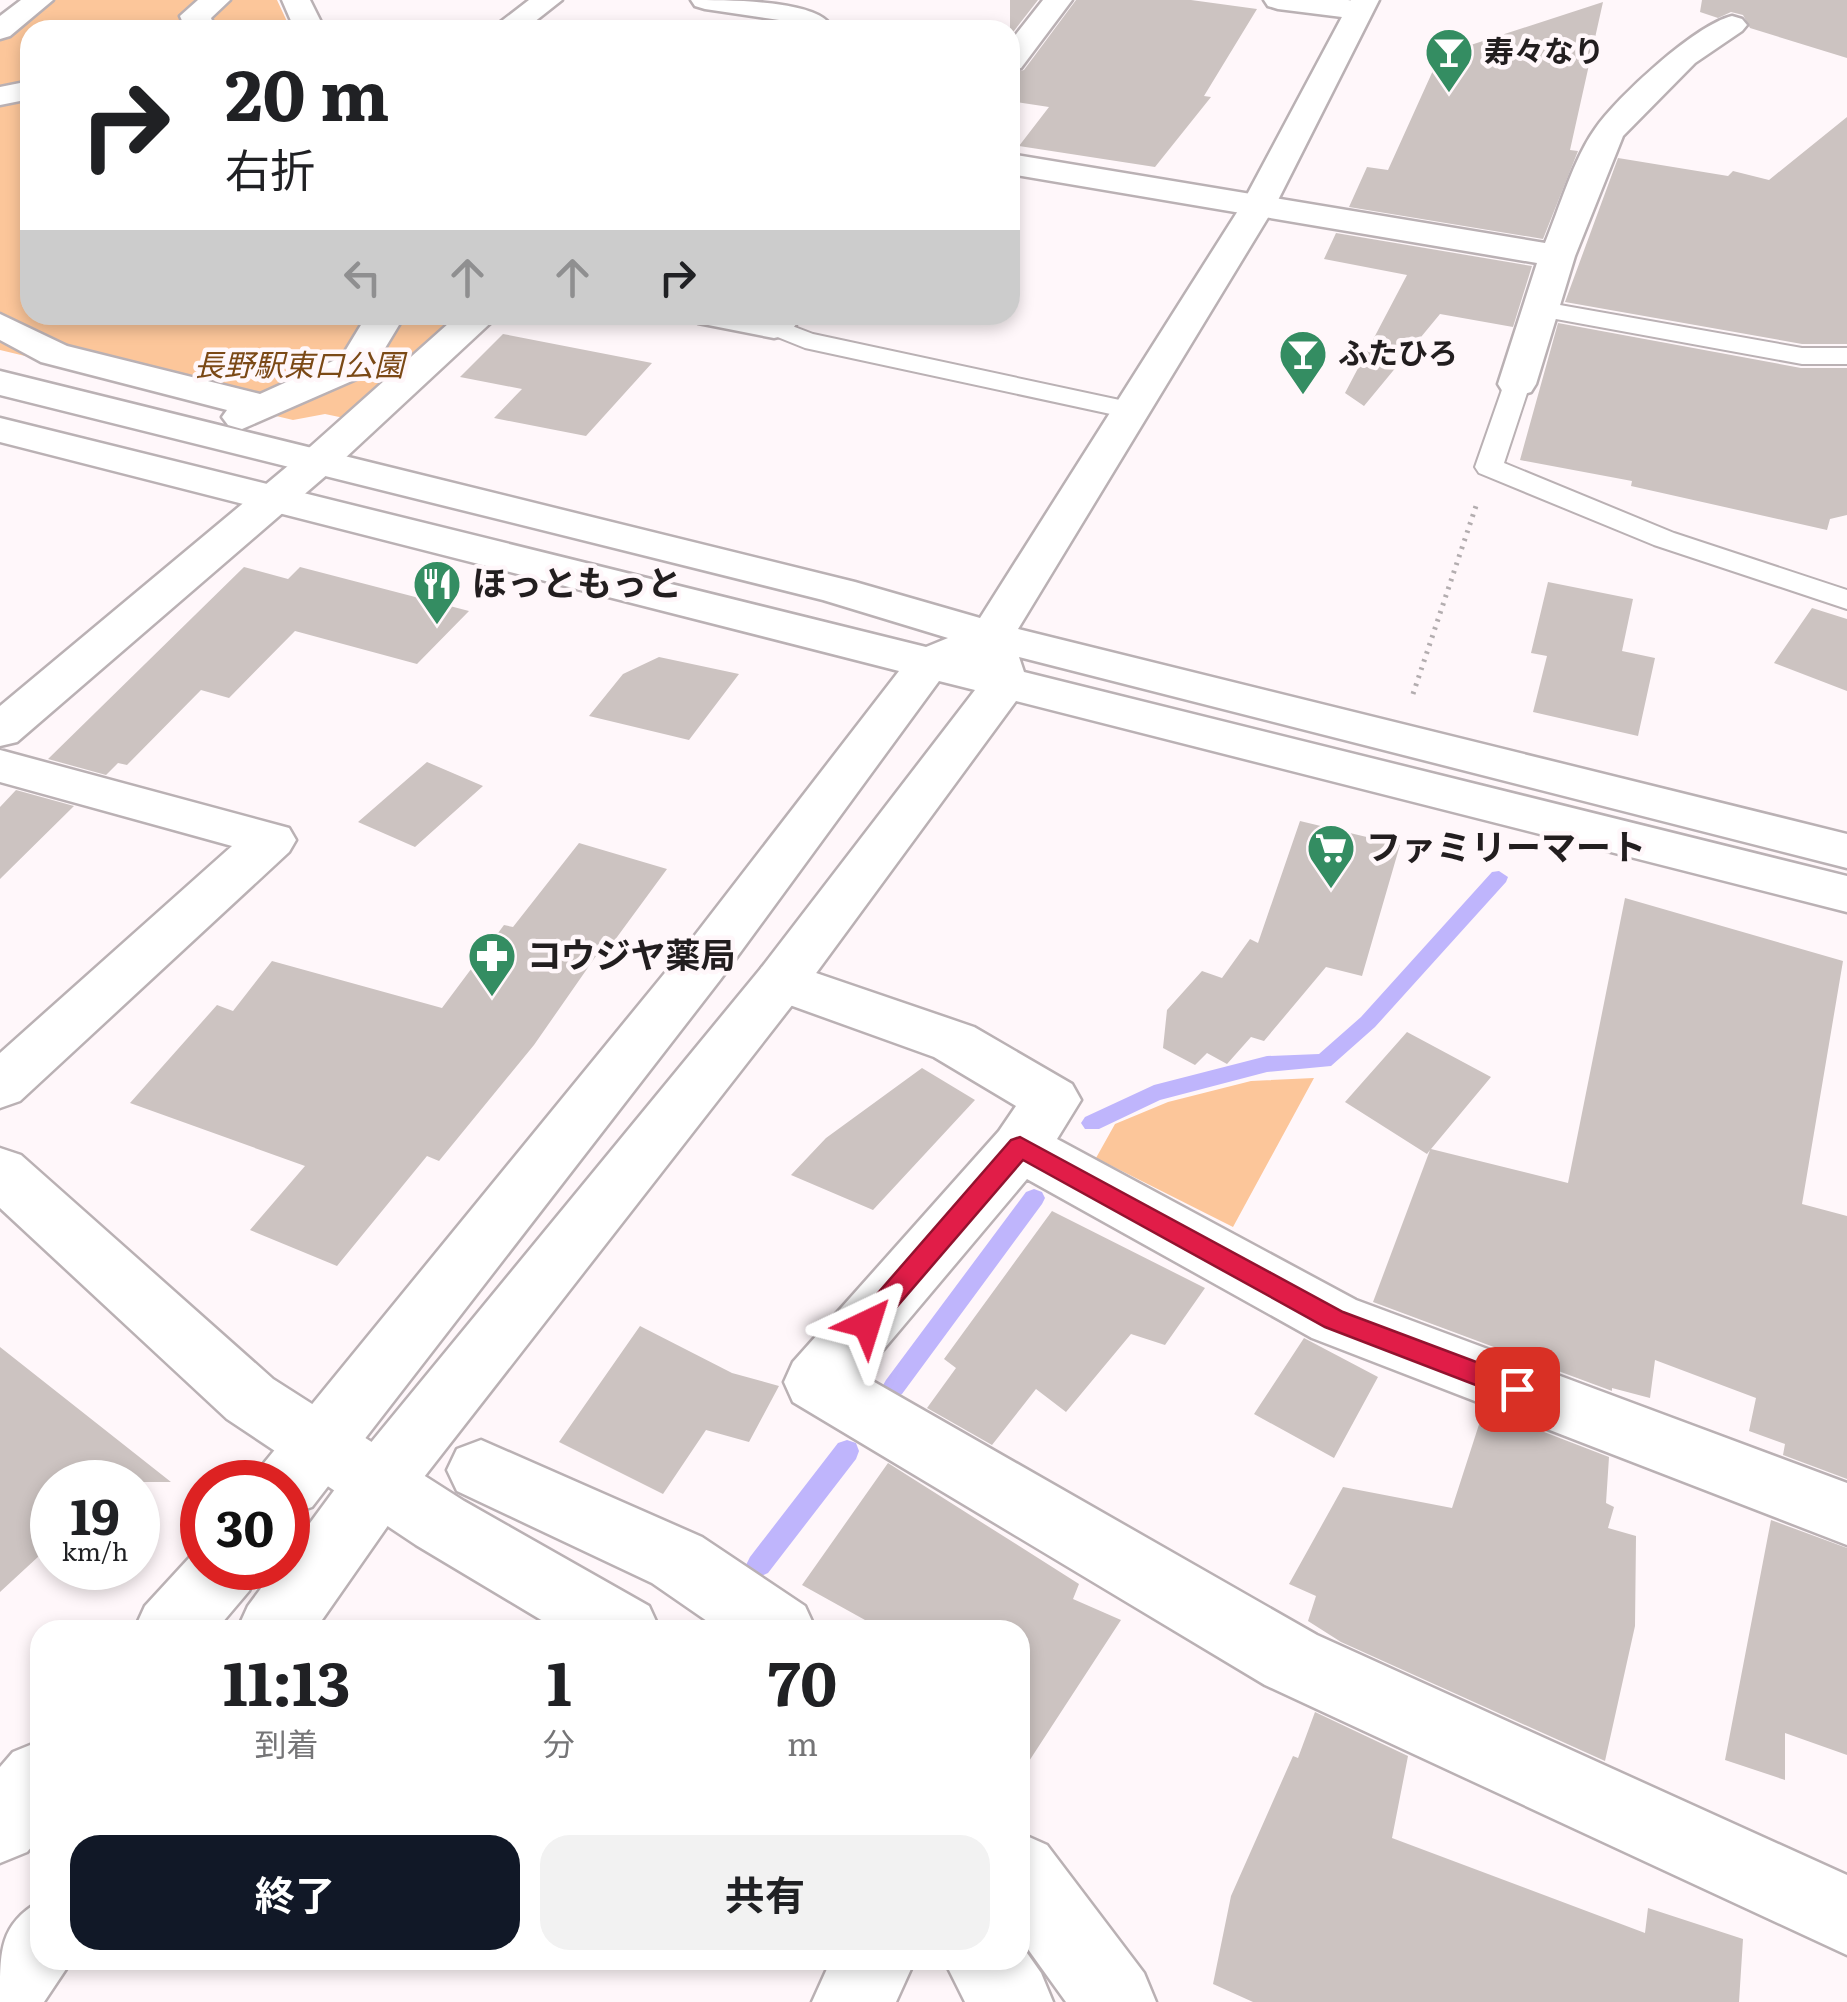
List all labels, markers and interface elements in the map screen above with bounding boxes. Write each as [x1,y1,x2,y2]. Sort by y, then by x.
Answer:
bar icon: 寿々なり [1423,26,1475,94]
place label: 寿々なり [1484,27,1604,71]
text: 20 m [225,39,390,143]
icon: right [60,60,190,190]
text: 右折 [225,134,315,201]
icon: left [335,250,390,305]
icon: ahead [440,250,495,305]
icon: ahead [545,250,600,305]
icon: right [650,250,705,305]
bar icon: ふたひろ [1277,328,1329,396]
place label: ふたひろ [1338,329,1458,373]
park label: 長野駅東口公園 [194,341,408,385]
place label: ほっともっと [472,555,682,607]
restaurant icon: ほっともっと [411,558,463,626]
place label: ファミリーマート [1366,819,1646,871]
supermarket icon: ファミリーマート [1305,822,1357,890]
place label: コウジヤ薬局 [527,927,736,979]
pharmacy icon: コウジヤ薬局 [466,930,518,998]
position arrow [815,1272,919,1376]
pin [1475,1347,1560,1432]
icon: arrive [1490,1362,1545,1417]
speed limit sign: 30 [180,1460,310,1590]
text: 19 [70,1476,120,1550]
text: km/h [62,1532,128,1569]
text: 11:13 [223,1635,350,1724]
text: 1 [547,1635,572,1724]
text: 70 [768,1635,837,1724]
text: 到着 [255,1718,319,1766]
text: 分 [543,1718,575,1766]
text: m [787,1718,818,1766]
button: 終了 [70,1835,520,1950]
button: 共有 [540,1835,990,1950]

